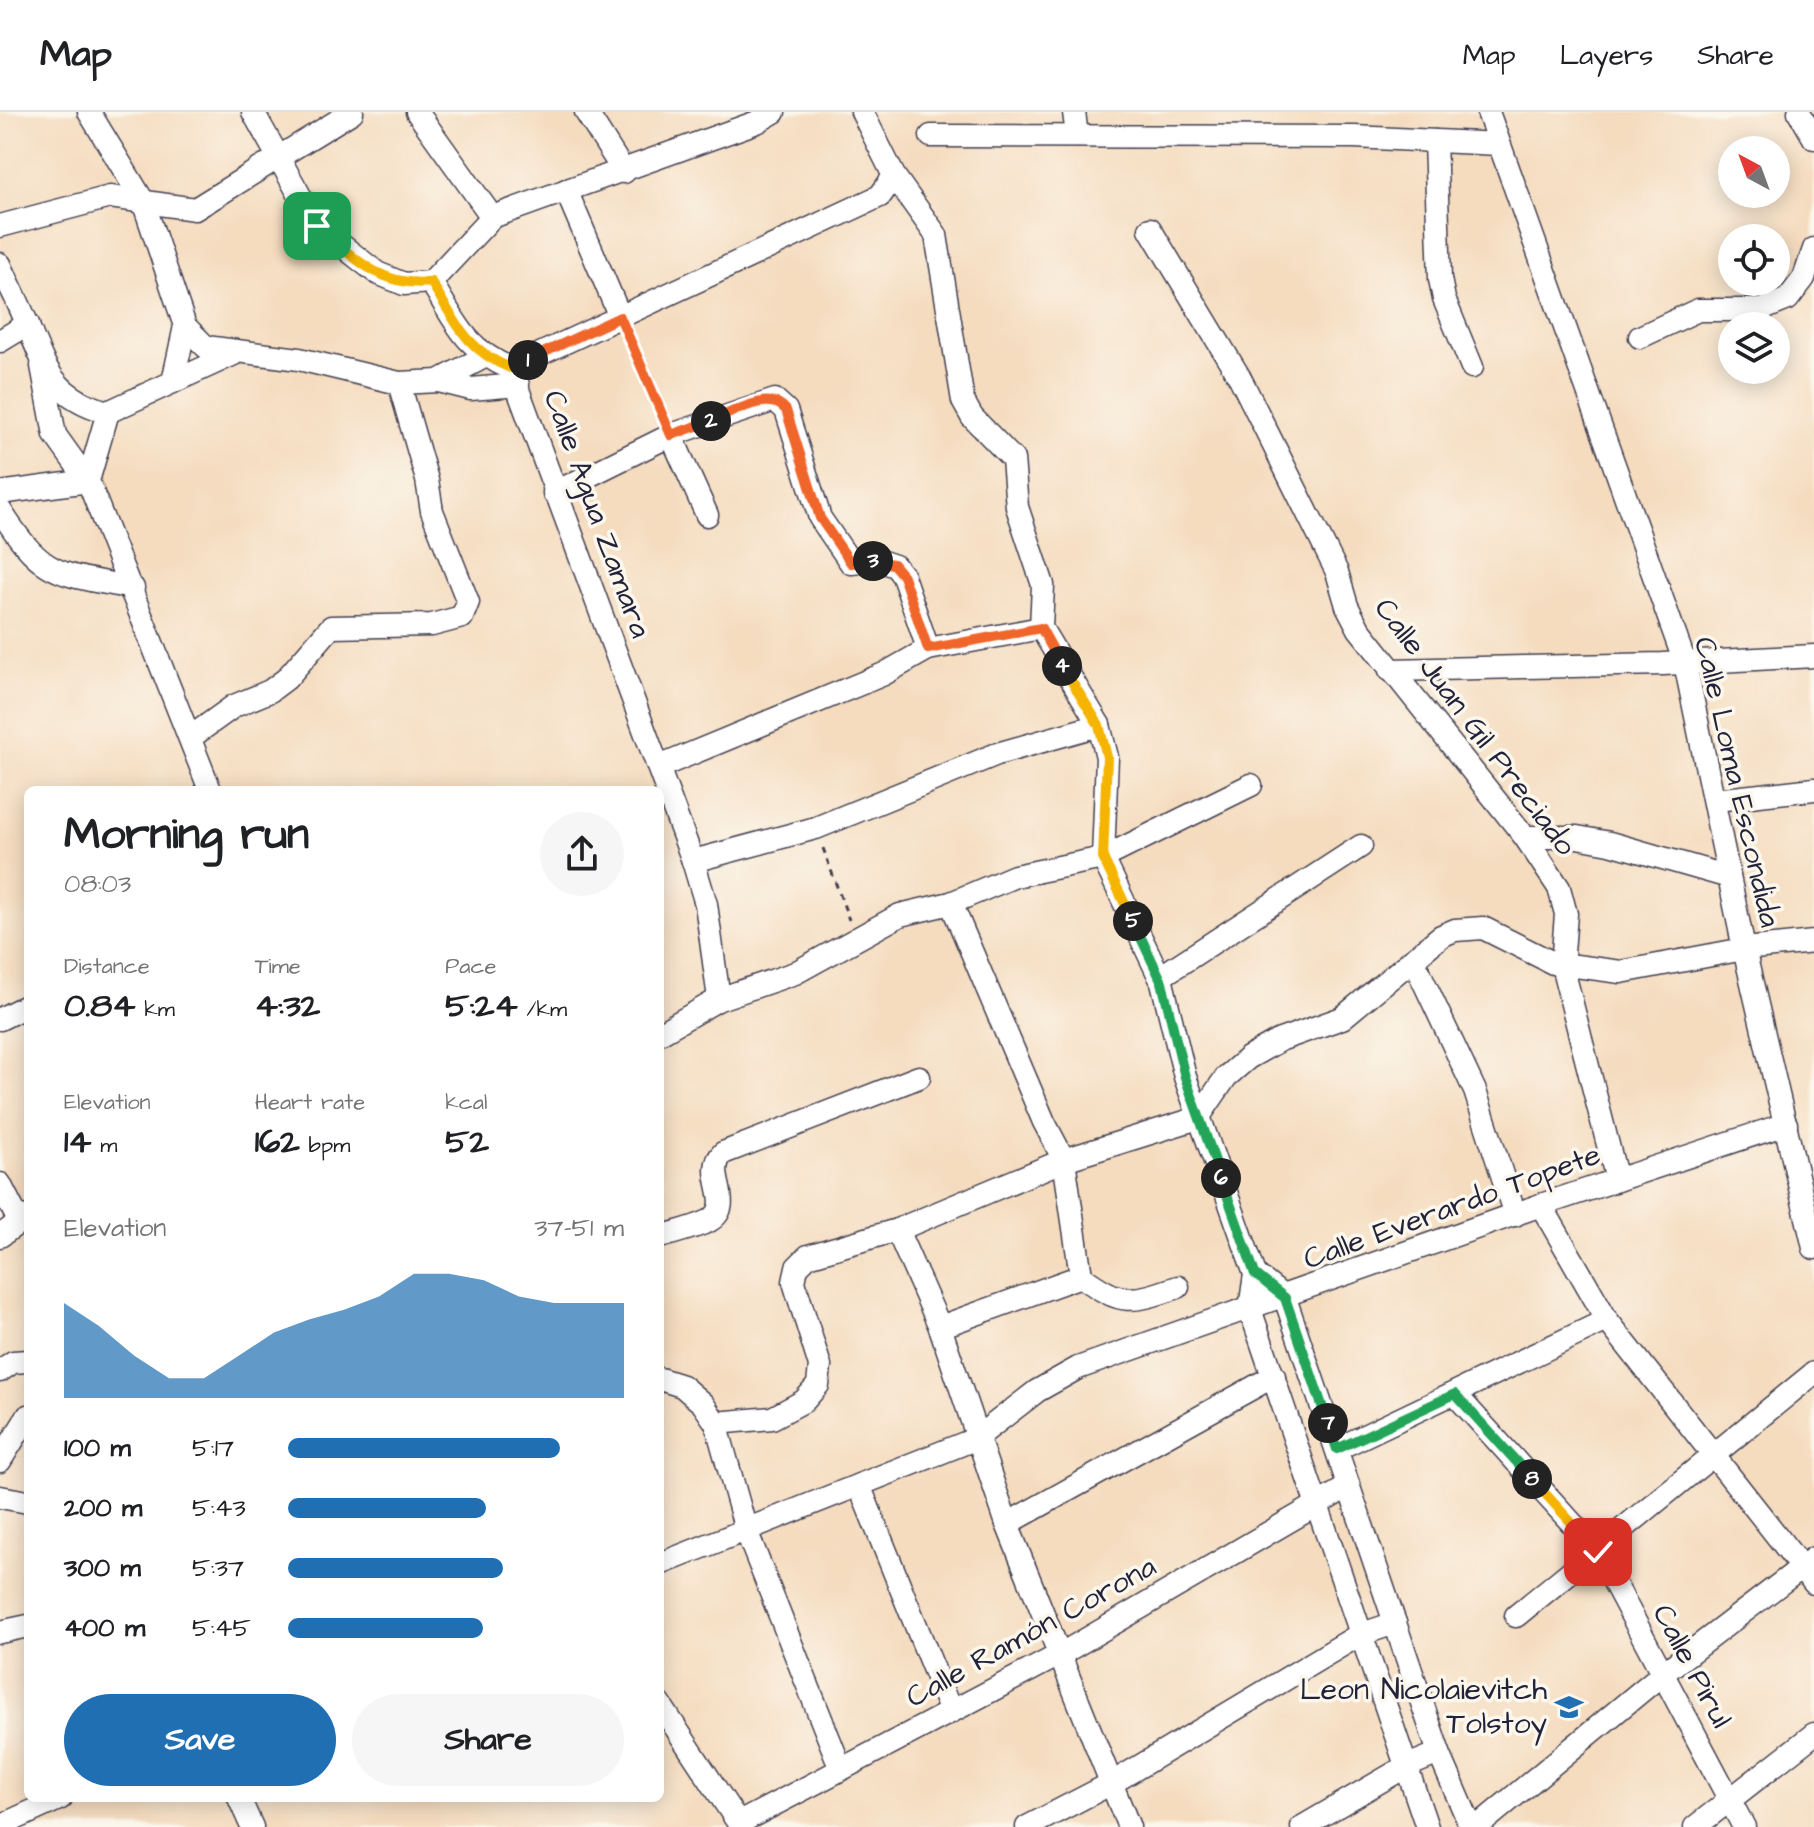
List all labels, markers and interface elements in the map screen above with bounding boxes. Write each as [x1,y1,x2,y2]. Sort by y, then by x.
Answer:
text: Map [40,29,112,81]
text: Map [1463,36,1516,75]
text: Layers [1560,36,1653,75]
text: Share [1697,36,1774,75]
north arrow [1718,136,1790,208]
map controls [1718,136,1790,384]
pin [283,192,351,260]
icon: arrive [295,204,339,248]
button: locate [1718,224,1790,296]
button: layers [1718,312,1790,384]
pin: 1 [508,340,548,380]
text: 1 [527,344,529,375]
street label: Calle Agua Zamara [532,384,661,644]
pin: 2 [691,401,731,441]
text: 2 [705,405,717,436]
pin: 3 [853,541,893,581]
text: 3 [867,545,879,576]
street label: Calle Juan Gil Preciado [1364,590,1586,865]
street label: Calle Loma Escondida [1683,633,1791,931]
pin: 4 [1042,646,1082,686]
text: 4 [1055,650,1069,681]
text: Morning run [64,805,309,866]
button: share [540,812,624,896]
text: 08:03 [64,866,131,902]
pin: 5 [1113,901,1153,941]
text: 5 [1125,905,1141,936]
text: Distance [64,951,150,982]
text: Time [255,951,301,982]
text: Pace [445,951,496,982]
text: 0.84 [64,982,135,1030]
text: 4:32 [255,982,320,1030]
text: 5:24 [445,982,518,1030]
text: km [135,994,175,1025]
text: /km [518,994,567,1025]
text: Elevation [64,1087,151,1118]
text: Heart rate [255,1087,365,1118]
text: kcal [445,1087,487,1118]
text: 14 [64,1118,92,1166]
text: 162 [255,1118,300,1166]
text: 52 [445,1118,489,1166]
text: m [92,1130,117,1161]
text: bpm [300,1130,350,1161]
street label: Calle Everardo Topete [1298,1134,1606,1280]
pin: 6 [1201,1158,1241,1198]
text: 6 [1214,1162,1228,1193]
text: Elevation [64,1210,166,1246]
text: 37–51 m [534,1210,624,1246]
pin: 7 [1308,1403,1348,1443]
text: 7 [1321,1407,1335,1438]
text: 100 m [64,1430,131,1466]
text: 5:17 [192,1430,234,1466]
pin: 8 [1512,1459,1552,1499]
text: 8 [1525,1463,1539,1494]
text: 200 m [64,1490,142,1526]
text: 5:43 [192,1490,246,1526]
pin [1564,1518,1632,1586]
icon: check [1576,1530,1620,1574]
street label: Calle Ramón Corona [898,1546,1164,1718]
text: 300 m [64,1550,141,1586]
text: 5:37 [192,1550,244,1586]
street label: Calle Pirul [1642,1597,1742,1735]
text: 400 m [64,1610,145,1646]
text: 5:45 [192,1610,251,1646]
place label: Leon Nicolaievitch Tolstoy [1300,1669,1547,1746]
school or university icon: Leon Nicolaievitch Tolstoy [1554,1692,1584,1722]
button: Save [64,1694,336,1786]
button: Share [352,1694,624,1786]

